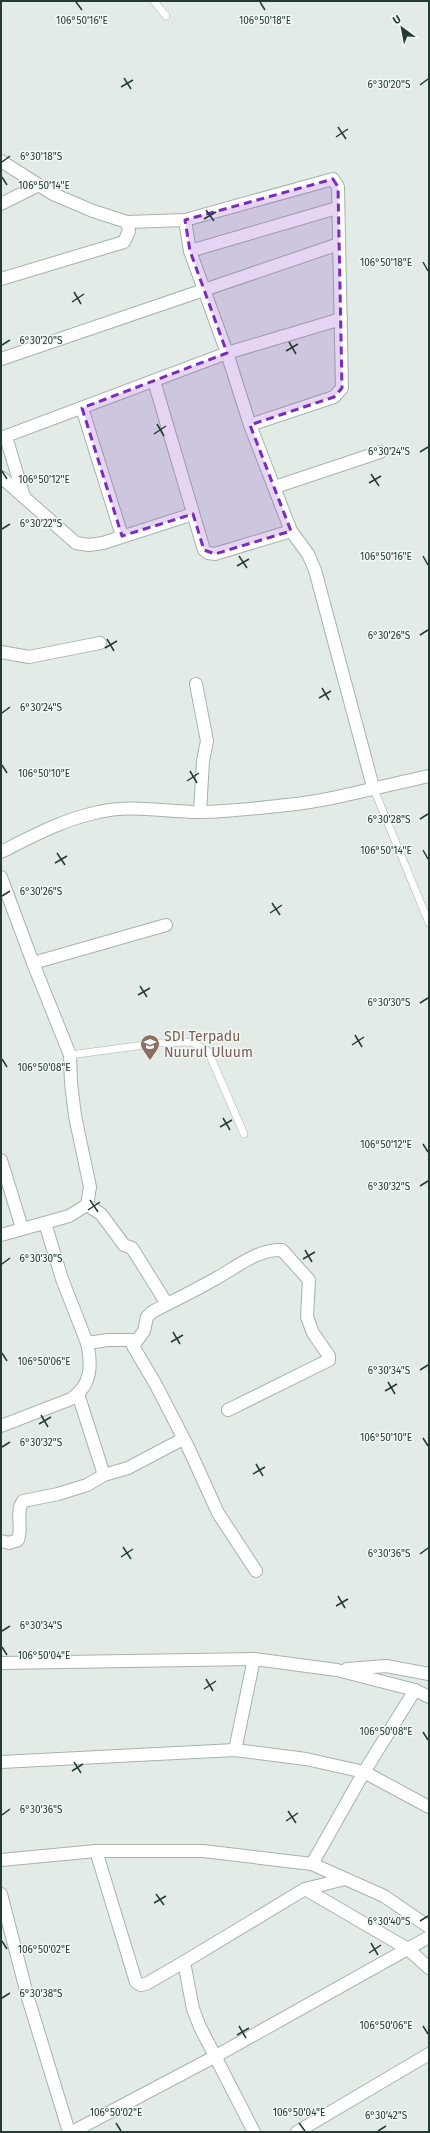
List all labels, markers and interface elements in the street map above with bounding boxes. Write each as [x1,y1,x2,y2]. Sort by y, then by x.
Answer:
north arrow [382,8,422,48]
text: U [390,13,403,27]
text: 106°50'16"E [56,15,108,27]
text: 106°50'18"E [239,15,291,27]
text: 6°30'20"S [368,79,411,91]
text: 6°30'18"S [20,151,63,163]
text: 106°50'14"E [18,180,70,192]
text: 106°50'18"E [360,257,412,269]
text: 6°30'20"S [20,335,63,347]
text: 6°30'24"S [368,446,411,458]
text: 106°50'12"E [18,474,70,486]
text: 6°30'22"S [20,518,63,530]
text: 106°50'16"E [360,551,412,563]
text: 6°30'26"S [368,630,411,642]
text: 6°30'24"S [20,702,63,714]
text: 106°50'10"E [18,768,70,780]
text: 6°30'28"S [368,814,411,826]
text: 106°50'14"E [360,845,412,857]
text: 6°30'26"S [20,886,63,898]
text: 6°30'30"S [367,997,411,1009]
place label: SDI Terpadu Nuurul Uluum [164,1028,253,1061]
school or university icon: SDI Terpadu Nuurul Uluum [139,1033,161,1061]
text: 106°50'08"E [17,1062,71,1074]
text: 106°50'12"E [360,1139,412,1151]
text: 6°30'32"S [368,1181,411,1193]
text: 6°30'30"S [19,1253,63,1265]
text: 106°50'06"E [18,1356,71,1368]
text: 6°30'34"S [368,1365,411,1377]
text: 106°50'10"E [360,1432,412,1444]
text: 6°30'32"S [20,1437,63,1449]
text: 6°30'36"S [368,1548,411,1560]
text: 6°30'34"S [20,1620,63,1632]
text: 106°50'04"E [18,1650,70,1662]
text: 106°50'08"E [359,1726,413,1738]
text: 6°30'36"S [20,1804,63,1816]
text: 6°30'40"S [368,1916,411,1928]
text: 106°50'02"E [18,1944,70,1956]
text: 6°30'38"S [20,1988,63,2000]
text: 106°50'06"E [360,2020,413,2032]
text: 106°50'02"E [90,2107,142,2119]
text: 106°50'04"E [273,2107,325,2119]
text: 6°30'42"S [365,2110,408,2122]

